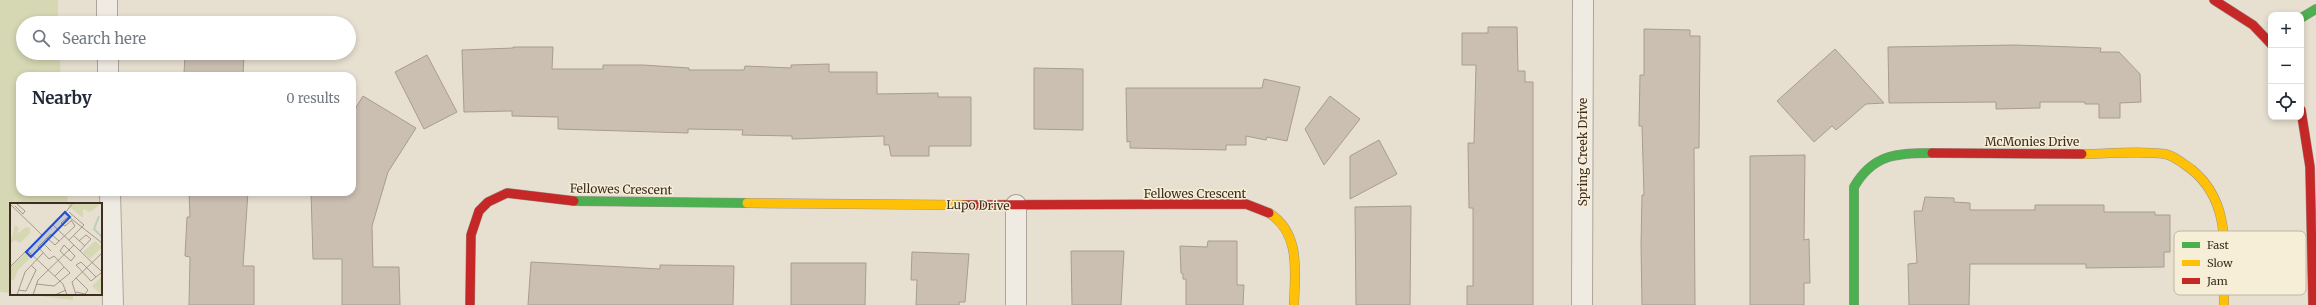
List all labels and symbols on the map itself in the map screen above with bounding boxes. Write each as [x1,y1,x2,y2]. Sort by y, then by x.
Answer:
street label: Spring Creek Drive [1575,98,1590,206]
street label: McMonies Drive [1985,134,2079,149]
street label: Fellowes Crescent [570,181,673,197]
street label: Fellowes Crescent [1144,186,1247,201]
street label: Lupo Drive [946,197,1010,213]
inset map [10,203,102,295]
legend [2174,231,2306,295]
text: Fast [2207,238,2230,252]
text: Slow [2207,256,2233,270]
text: Jam [2206,274,2228,288]

